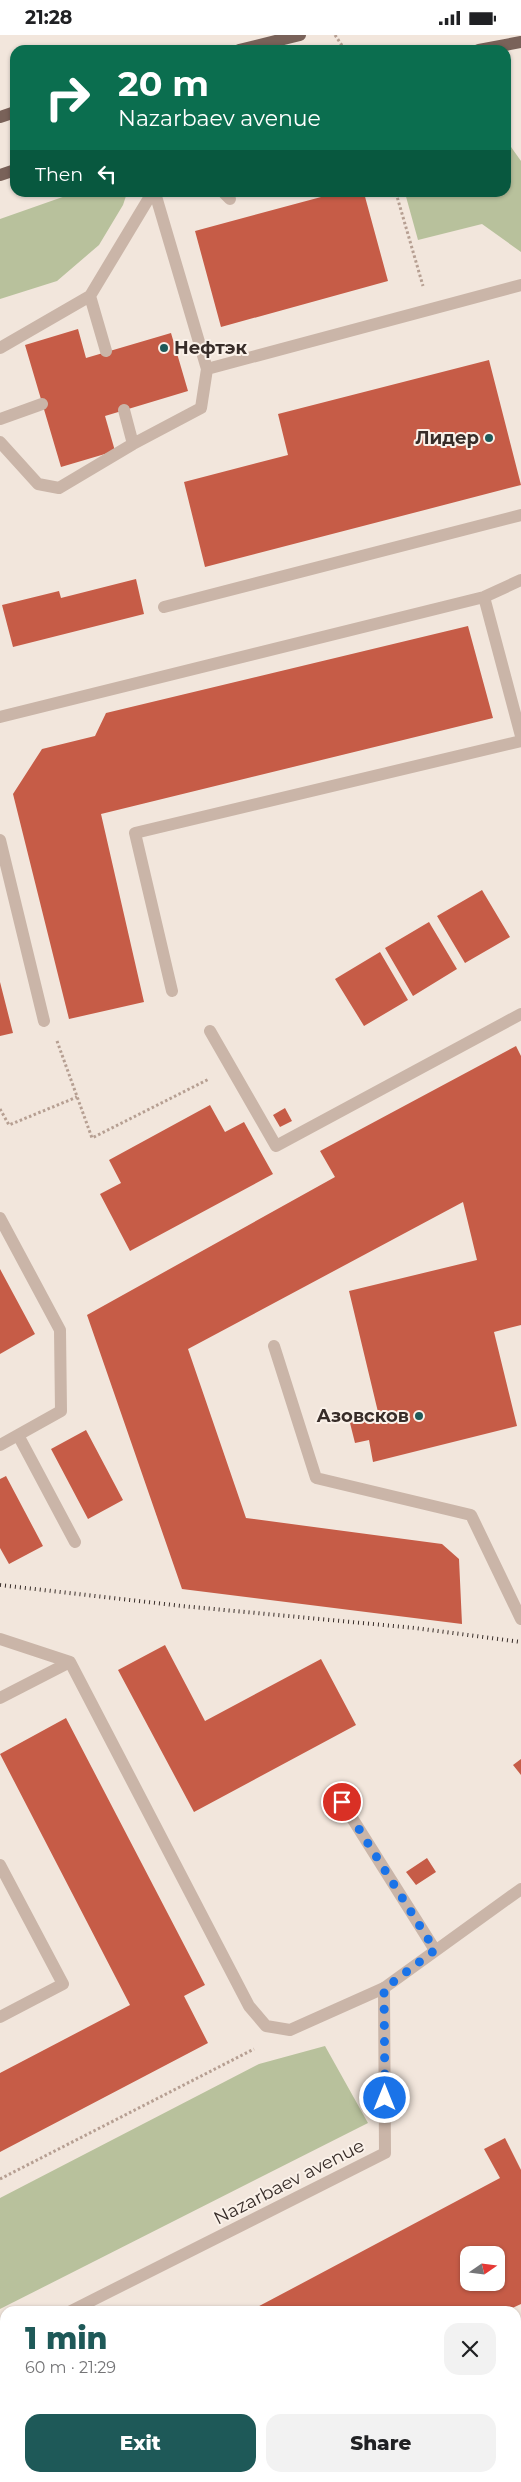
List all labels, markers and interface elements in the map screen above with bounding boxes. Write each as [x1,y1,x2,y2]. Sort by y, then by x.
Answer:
text: 21:28 [25,6,72,29]
text: 20 m [118,62,209,105]
icon: right [35,65,100,130]
text: Nazarbaev avenue [118,105,321,132]
icon: left [93,160,121,188]
text: Then [35,163,83,186]
place label: Нефтэк [174,337,247,359]
marker: Нефтэк [158,342,170,354]
place label: Лидер [415,427,479,449]
marker: Лидер [483,432,495,444]
place label: Азовсков [317,1405,409,1427]
marker: Азовсков [413,1410,425,1422]
pin [321,1781,363,1823]
icon: arrive [328,1788,356,1816]
position arrow [358,2071,410,2123]
street label: Nazarbaev avenue [210,2134,368,2229]
north arrow [460,2246,505,2291]
map controls [460,2246,505,2291]
text: 1 min [25,2320,108,2357]
button: close [444,2323,496,2375]
text: 60 m · 21:29 [25,2358,116,2377]
button: Exit [25,2414,256,2472]
button: Share [266,2414,496,2472]

